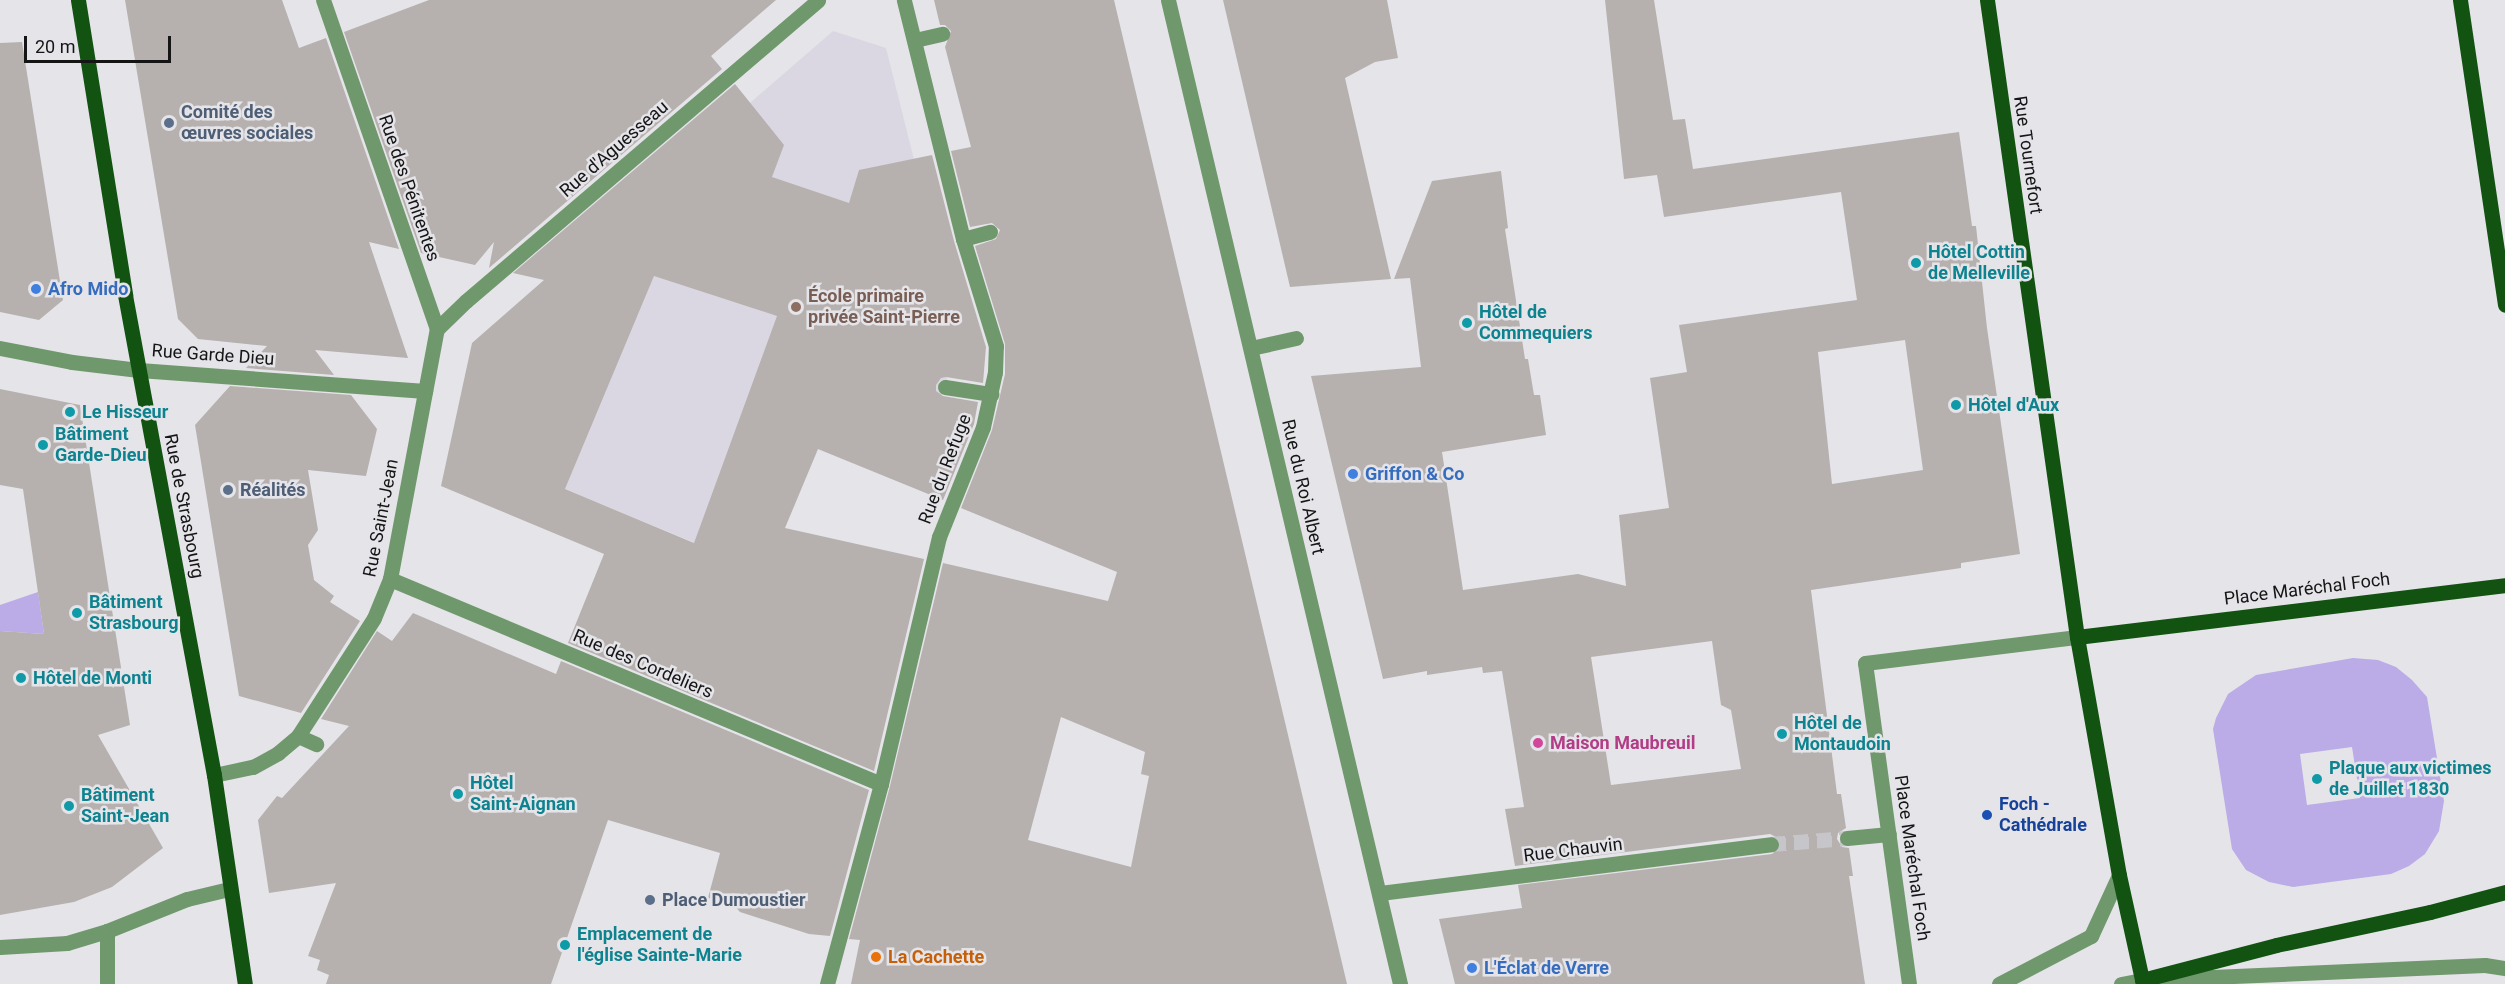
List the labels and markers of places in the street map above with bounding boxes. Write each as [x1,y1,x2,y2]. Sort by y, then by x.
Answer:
place label: Comité des œuvres sociales [181,102,313,144]
marker: Comité des œuvres sociales [162,116,176,130]
place label: Hôtel Cottin de Melleville [1928,242,2030,284]
marker: Hôtel Cottin de Melleville [1909,256,1923,270]
place label: Afro Mido [48,278,128,300]
marker: Afro Mido [29,282,43,296]
place label: École primaire privée Saint-Pierre [808,286,960,328]
marker: École primaire privée Saint-Pierre [789,300,803,314]
place label: Hôtel de Commequiers [1479,302,1592,344]
marker: Hôtel de Commequiers [1460,316,1474,330]
place label: Hôtel d'Aux [1968,394,2059,416]
marker: Hôtel d'Aux [1949,398,1963,412]
place label: Le Hisseur [82,401,168,423]
marker: Le Hisseur [63,405,77,419]
place label: Bâtiment Garde-Dieu [55,424,147,466]
marker: Bâtiment Garde-Dieu [36,438,50,452]
place label: Griffon & Co [1365,463,1464,485]
marker: Griffon & Co [1346,467,1360,481]
place label: Réalités [240,479,305,501]
marker: Réalités [221,483,235,497]
place label: Bâtiment Strasbourg [89,592,178,634]
marker: Bâtiment Strasbourg [70,606,84,620]
place label: Hôtel de Monti [33,667,152,689]
marker: Hôtel de Monti [14,671,28,685]
place label: Hôtel de Montaudoin [1794,713,1891,756]
marker: Hôtel de Montaudoin [1775,727,1789,741]
place label: Maison Maubreuil [1550,732,1695,754]
marker: Maison Maubreuil [1531,736,1545,750]
place label: Plaque aux victimes de Juillet 1830 [2329,758,2491,800]
marker: Plaque aux victimes de Juillet 1830 [2310,772,2324,786]
place label: Hôtel Saint-Aignan [470,773,576,816]
place label: Bâtiment Saint-Jean [81,785,169,828]
marker: Hôtel Saint-Aignan [451,787,465,801]
place label: Foch - Cathédrale [1999,794,2087,836]
marker: Bâtiment Saint-Jean [62,799,76,813]
marker: Foch - Cathédrale [1980,808,1994,822]
place label: Place Dumoustier [662,889,806,911]
marker: Place Dumoustier [643,893,657,907]
place label: Emplacement de l'église Sainte-Marie [577,924,742,966]
marker: Emplacement de l'église Sainte-Marie [558,938,572,952]
place label: La Cachette [888,946,984,968]
marker: La Cachette [869,950,883,964]
place label: L'Éclat de Verre [1484,957,1609,979]
marker: L'Éclat de Verre [1465,961,1479,975]

